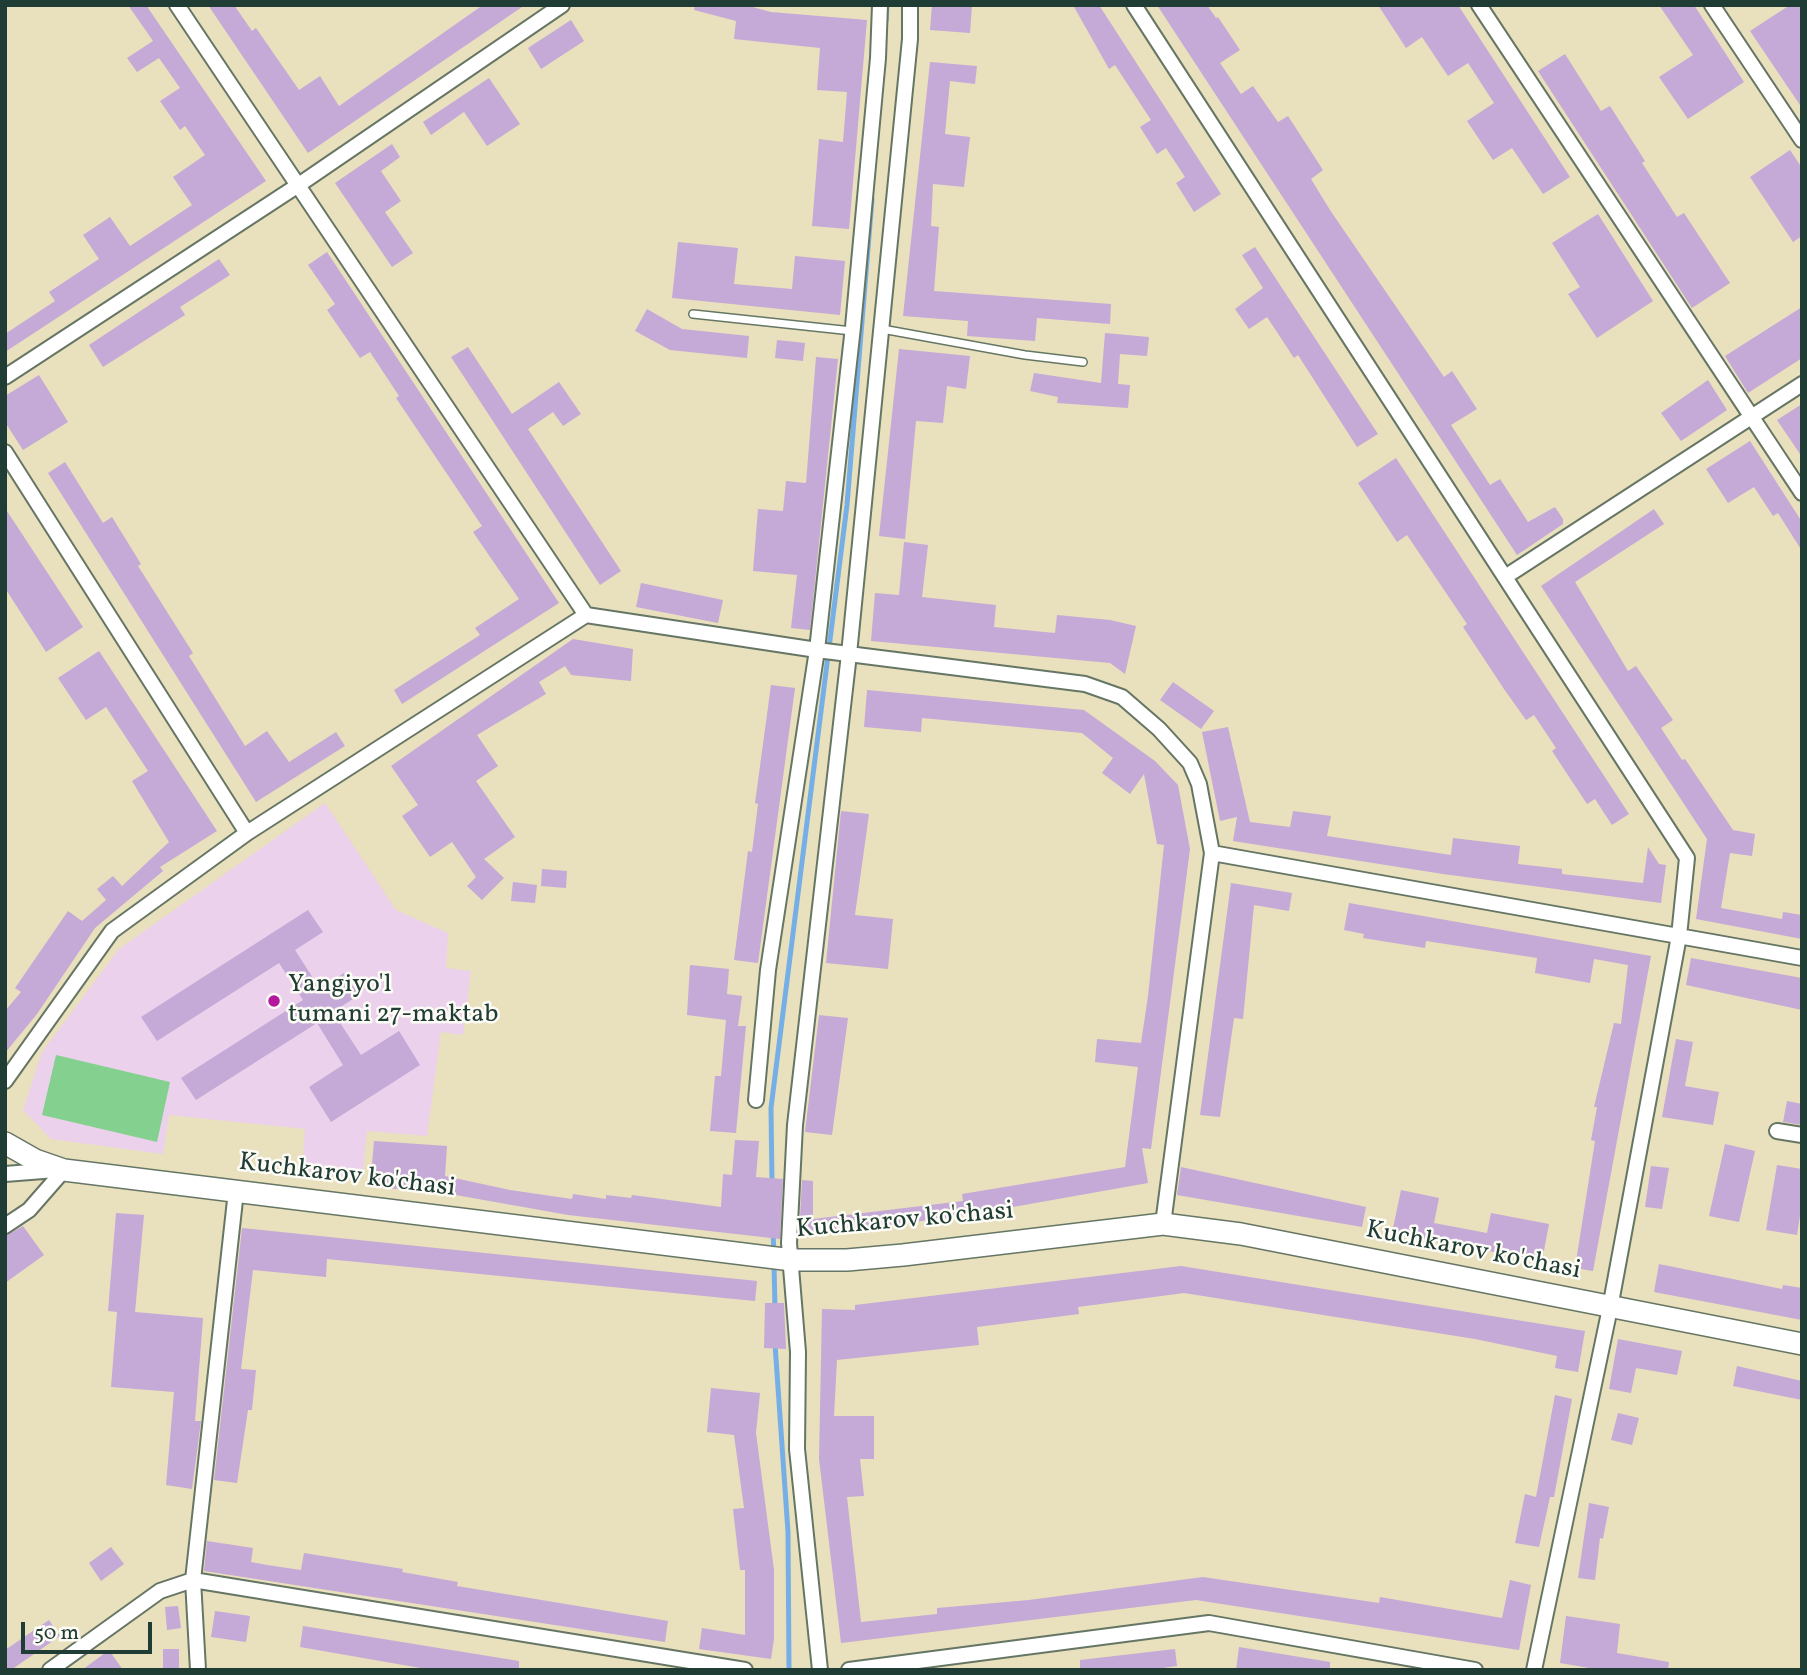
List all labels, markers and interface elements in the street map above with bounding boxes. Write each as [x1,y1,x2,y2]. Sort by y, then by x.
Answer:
place label: Yangiyo'l tumani 27-maktab [288,970,498,1032]
marker: Yangiyo'l tumani 27-maktab [266,993,282,1009]
street label: Kuchkarov ko'chasi [237,1148,457,1206]
street label: Kuchkarov ko'chasi [795,1197,1015,1247]
street label: Kuchkarov ko'chasi [1363,1216,1583,1288]
scale bar [24,1608,156,1652]
text: 50 m [34,1619,79,1648]

